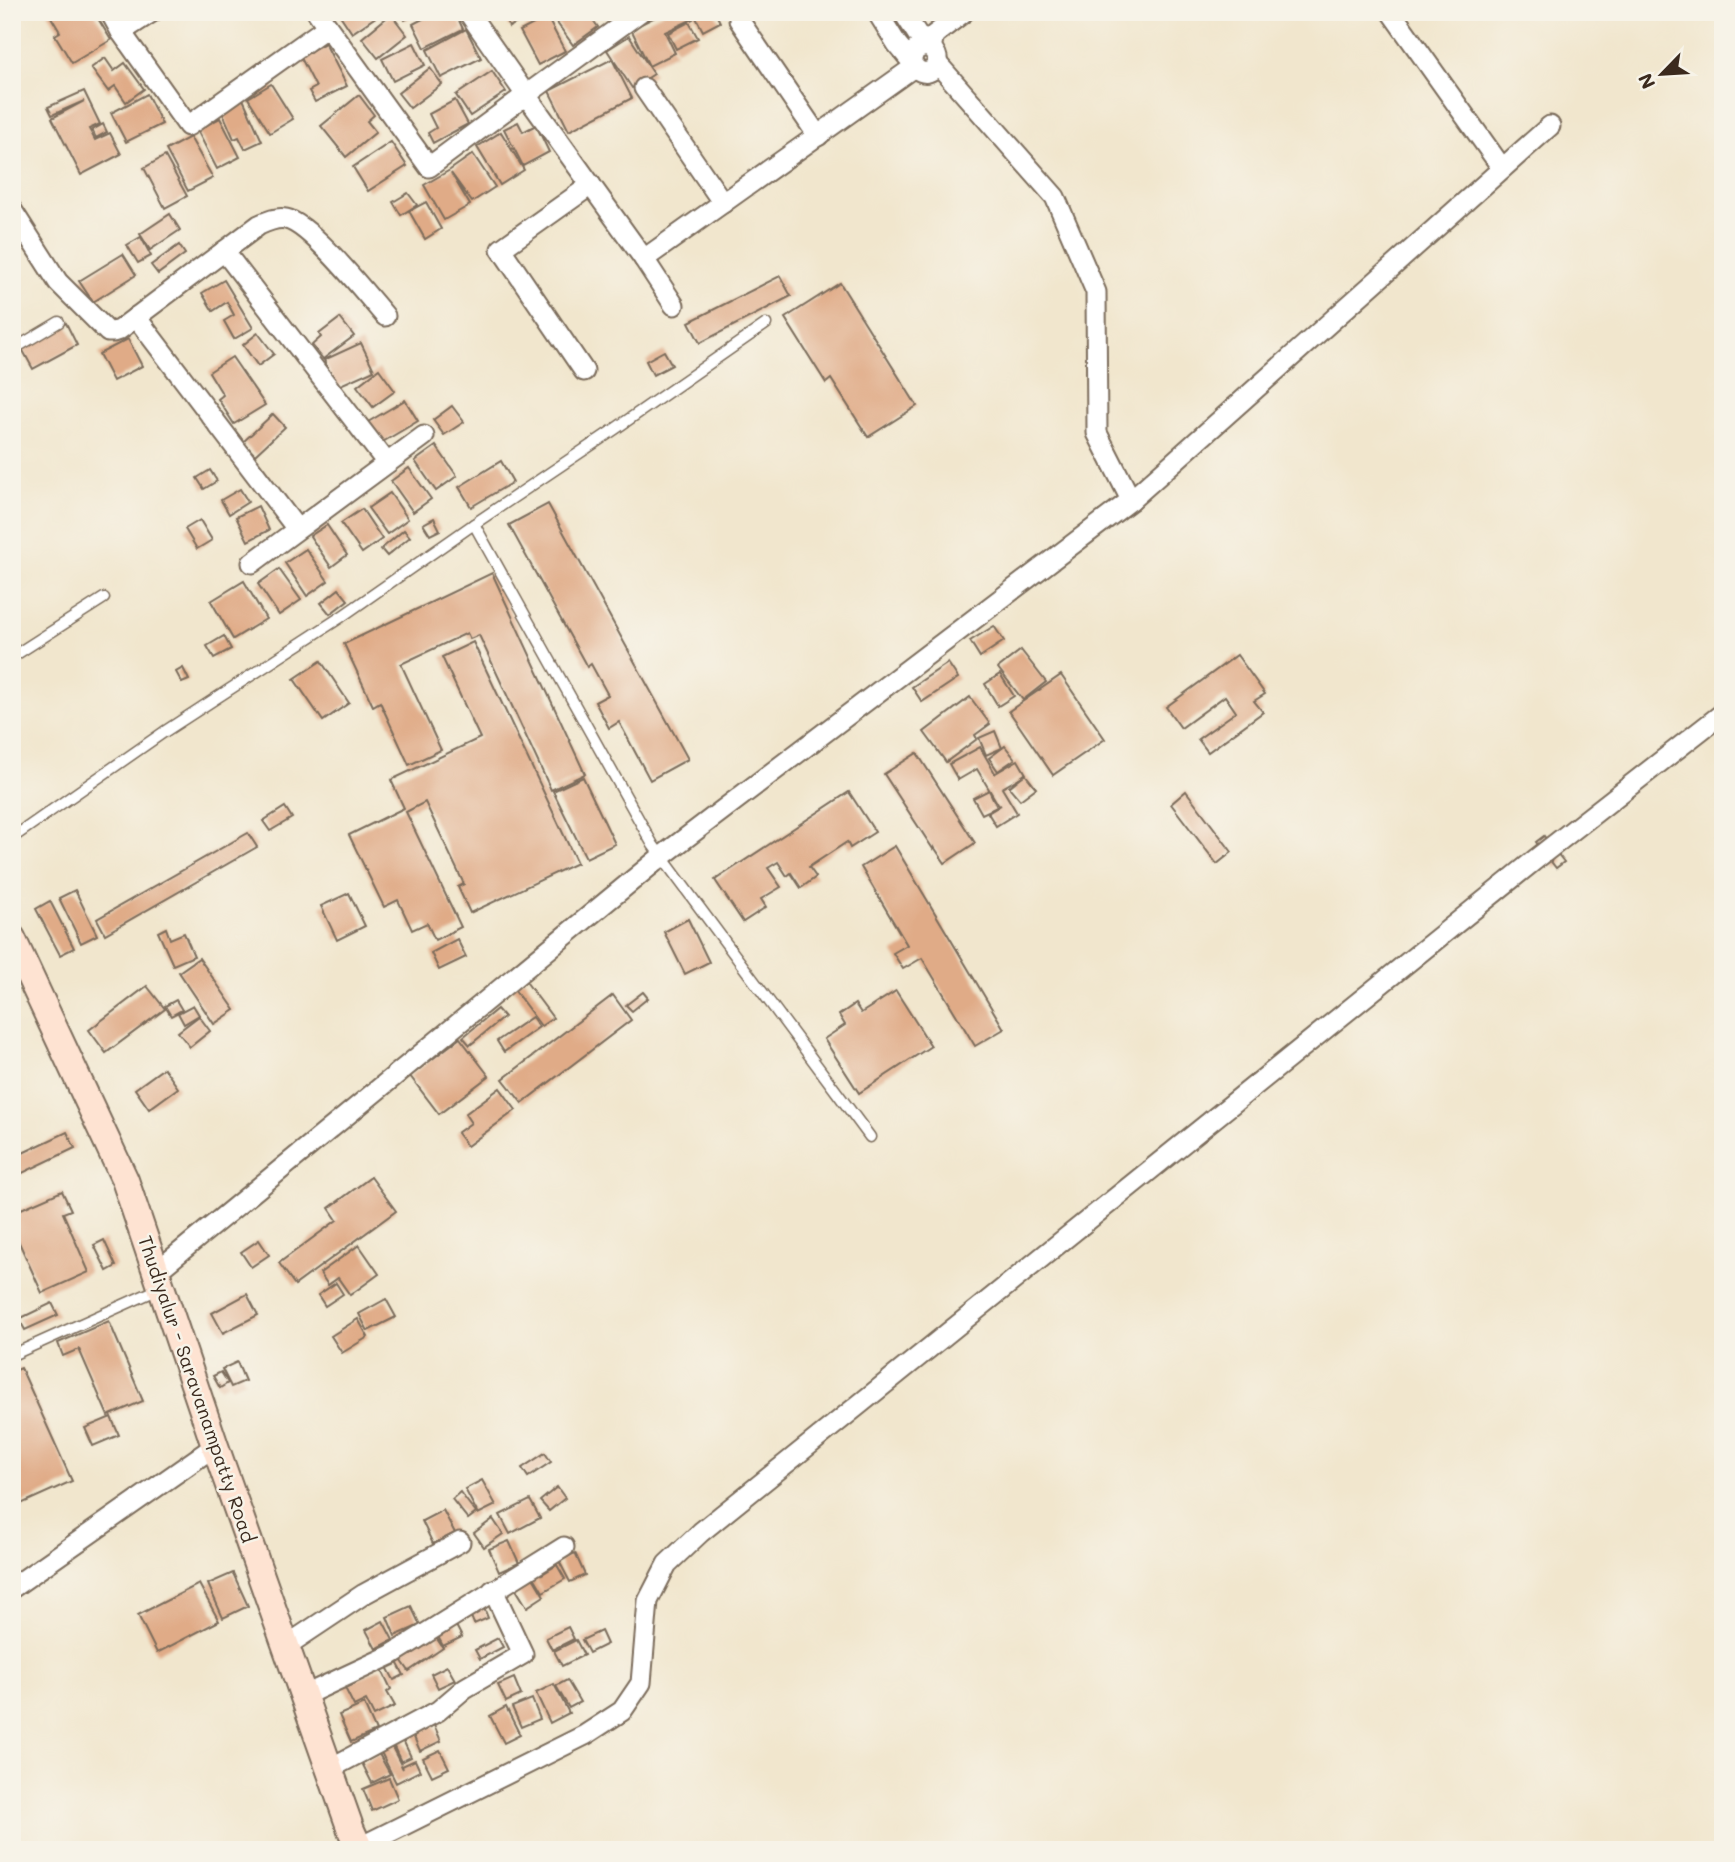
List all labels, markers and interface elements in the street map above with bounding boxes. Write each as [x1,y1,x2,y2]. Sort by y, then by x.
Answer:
north arrow [1626,38,1696,108]
text: N [1632,70,1661,93]
street label: Thudiyalur - Saravanampatty Road [133,1232,262,1546]

